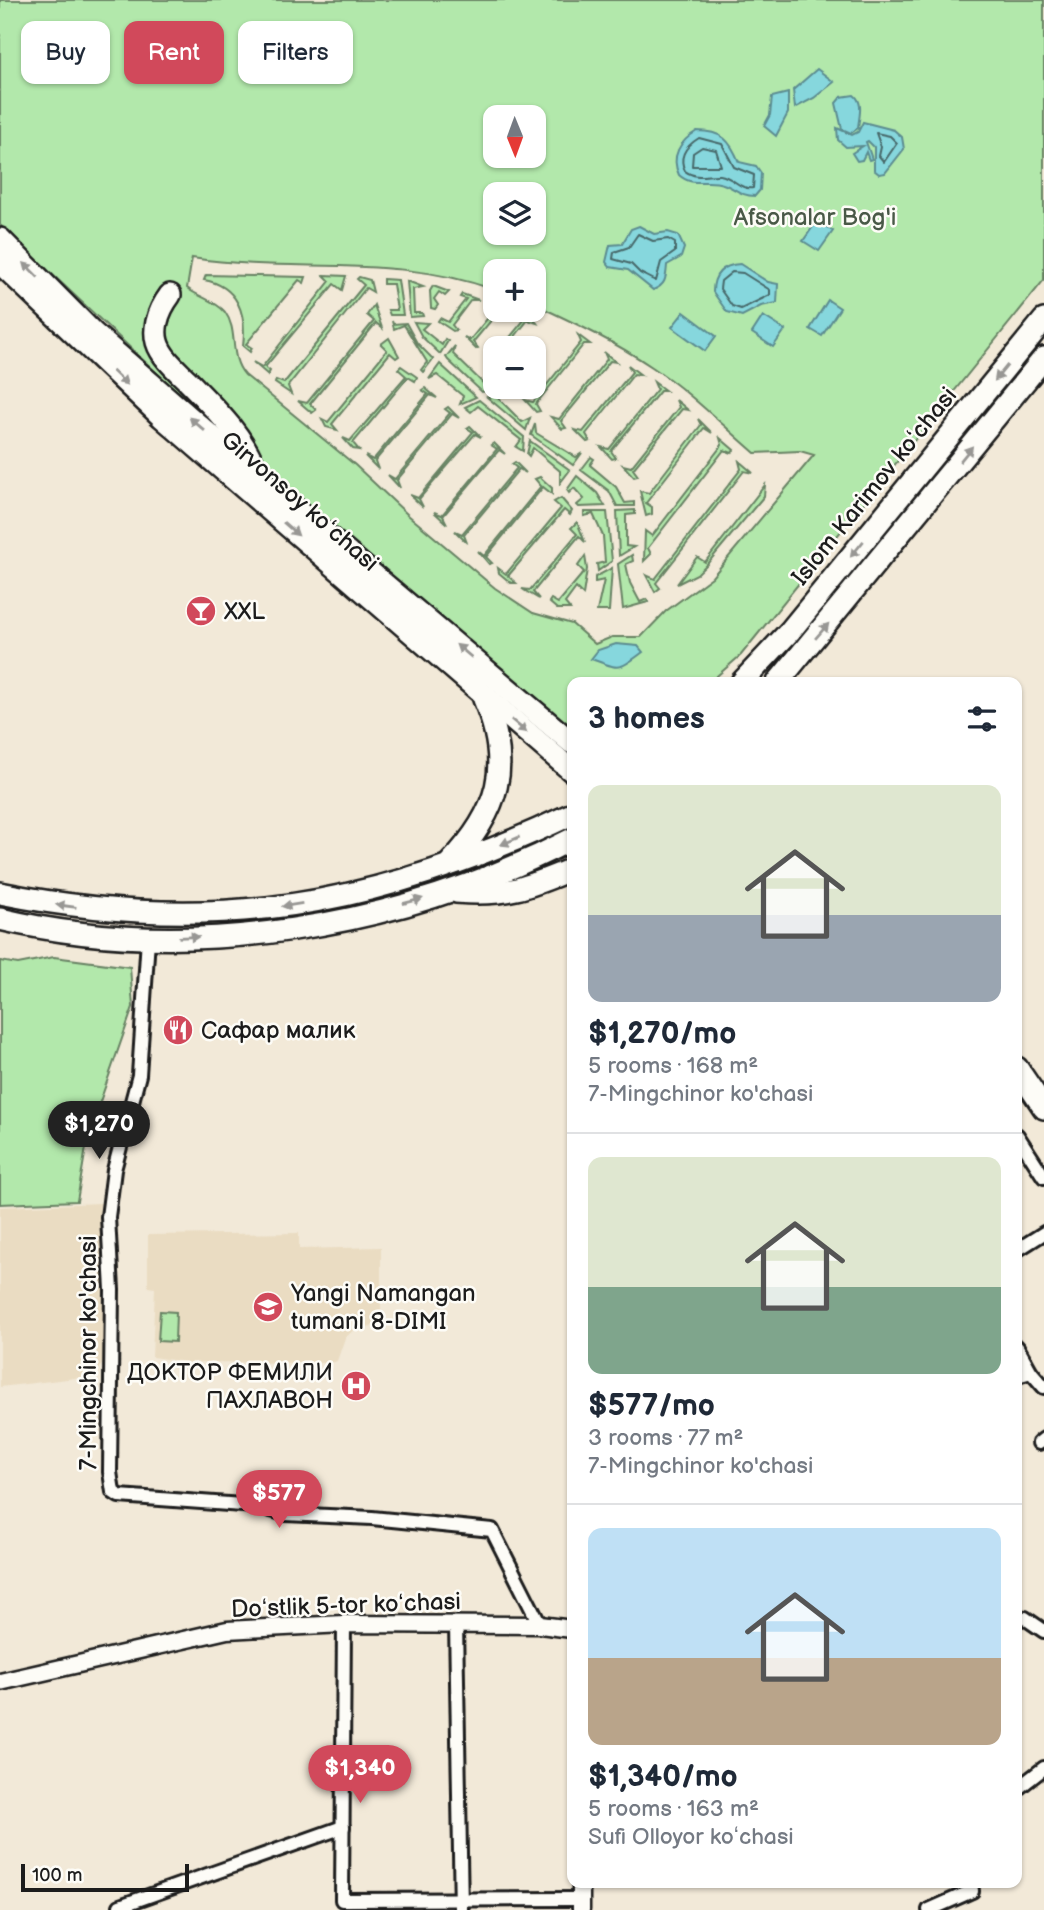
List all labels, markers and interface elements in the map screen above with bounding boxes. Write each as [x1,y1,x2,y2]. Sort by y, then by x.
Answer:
chip: Buy [21,21,110,84]
chip: Rent [124,21,224,84]
chip: Filters [238,21,353,84]
north arrow [483,105,546,168]
map controls [483,105,546,399]
button: layers [483,182,546,245]
park label: Afsonalar Bog'i [734,203,896,232]
button: + [483,259,546,322]
one-way arrow [23,262,39,279]
button: − [483,336,546,399]
one-way arrow [994,364,1009,381]
one-way arrow [111,370,128,386]
street label: Islom Karimov koʻchasi [786,381,963,591]
one-way arrow [189,417,206,433]
street label: Girvonsoy koʻchasi [215,425,384,578]
one-way arrow [958,446,973,463]
one-way arrow [282,521,300,537]
one-way arrow [850,540,865,557]
bar icon: XXL [184,594,218,628]
place label: XXL [223,597,265,626]
one-way arrow [814,622,829,639]
one-way arrow [455,643,473,659]
icon: filters [963,700,1001,738]
text: 3 homes [588,701,705,737]
one-way arrow [509,718,527,733]
icon: home [732,831,858,957]
one-way arrow [499,836,520,847]
one-way arrow [403,896,424,906]
one-way arrow [55,900,77,911]
one-way arrow [281,900,303,911]
one-way arrow [179,932,201,943]
restaurant icon: Сафар малик [161,1013,195,1047]
place label: Сафар малик [201,1016,356,1045]
text: $1,270/mo [588,1016,736,1052]
text: 5 rooms · 168 m² [588,1052,758,1080]
text: 7-Mingchinor ko'chasi [588,1080,813,1108]
pin: $1,270 [42,1102,156,1161]
text: $1,270 [64,1110,134,1138]
icon: home [732,1203,858,1329]
street label: 7-Mingchinor ko'chasi [74,1235,103,1471]
place label: Yangi Namangan tumani 8-DIMI [290,1279,476,1336]
school or university icon: Yangi Namangan tumani 8-DIMI [251,1290,285,1324]
place label: ДОКТОР ФЕМИЛИ ПАХЛАВОН [127,1358,333,1415]
hospital icon: ДОКТОР ФЕМИЛИ ПАХЛАВОН [339,1369,373,1403]
text: $577/mo [588,1388,715,1424]
text: 3 rooms · 77 m² [588,1424,744,1452]
text: 7-Mingchinor ko'chasi [588,1452,813,1480]
pin: $577 [238,1470,320,1530]
text: $577 [252,1479,306,1507]
icon: home [732,1574,858,1700]
street label: Doʻstlik 5-tor koʻchasi [231,1587,461,1624]
pin: $1,340 [303,1745,417,1805]
text: $1,340 [324,1754,396,1782]
text: $1,340/mo [588,1759,738,1795]
text: 5 rooms · 163 m² [588,1795,759,1823]
text: Sufi Olloyor koʻchasi [588,1823,794,1851]
scale bar [21,1861,189,1893]
text: 100 m [32,1864,83,1887]

